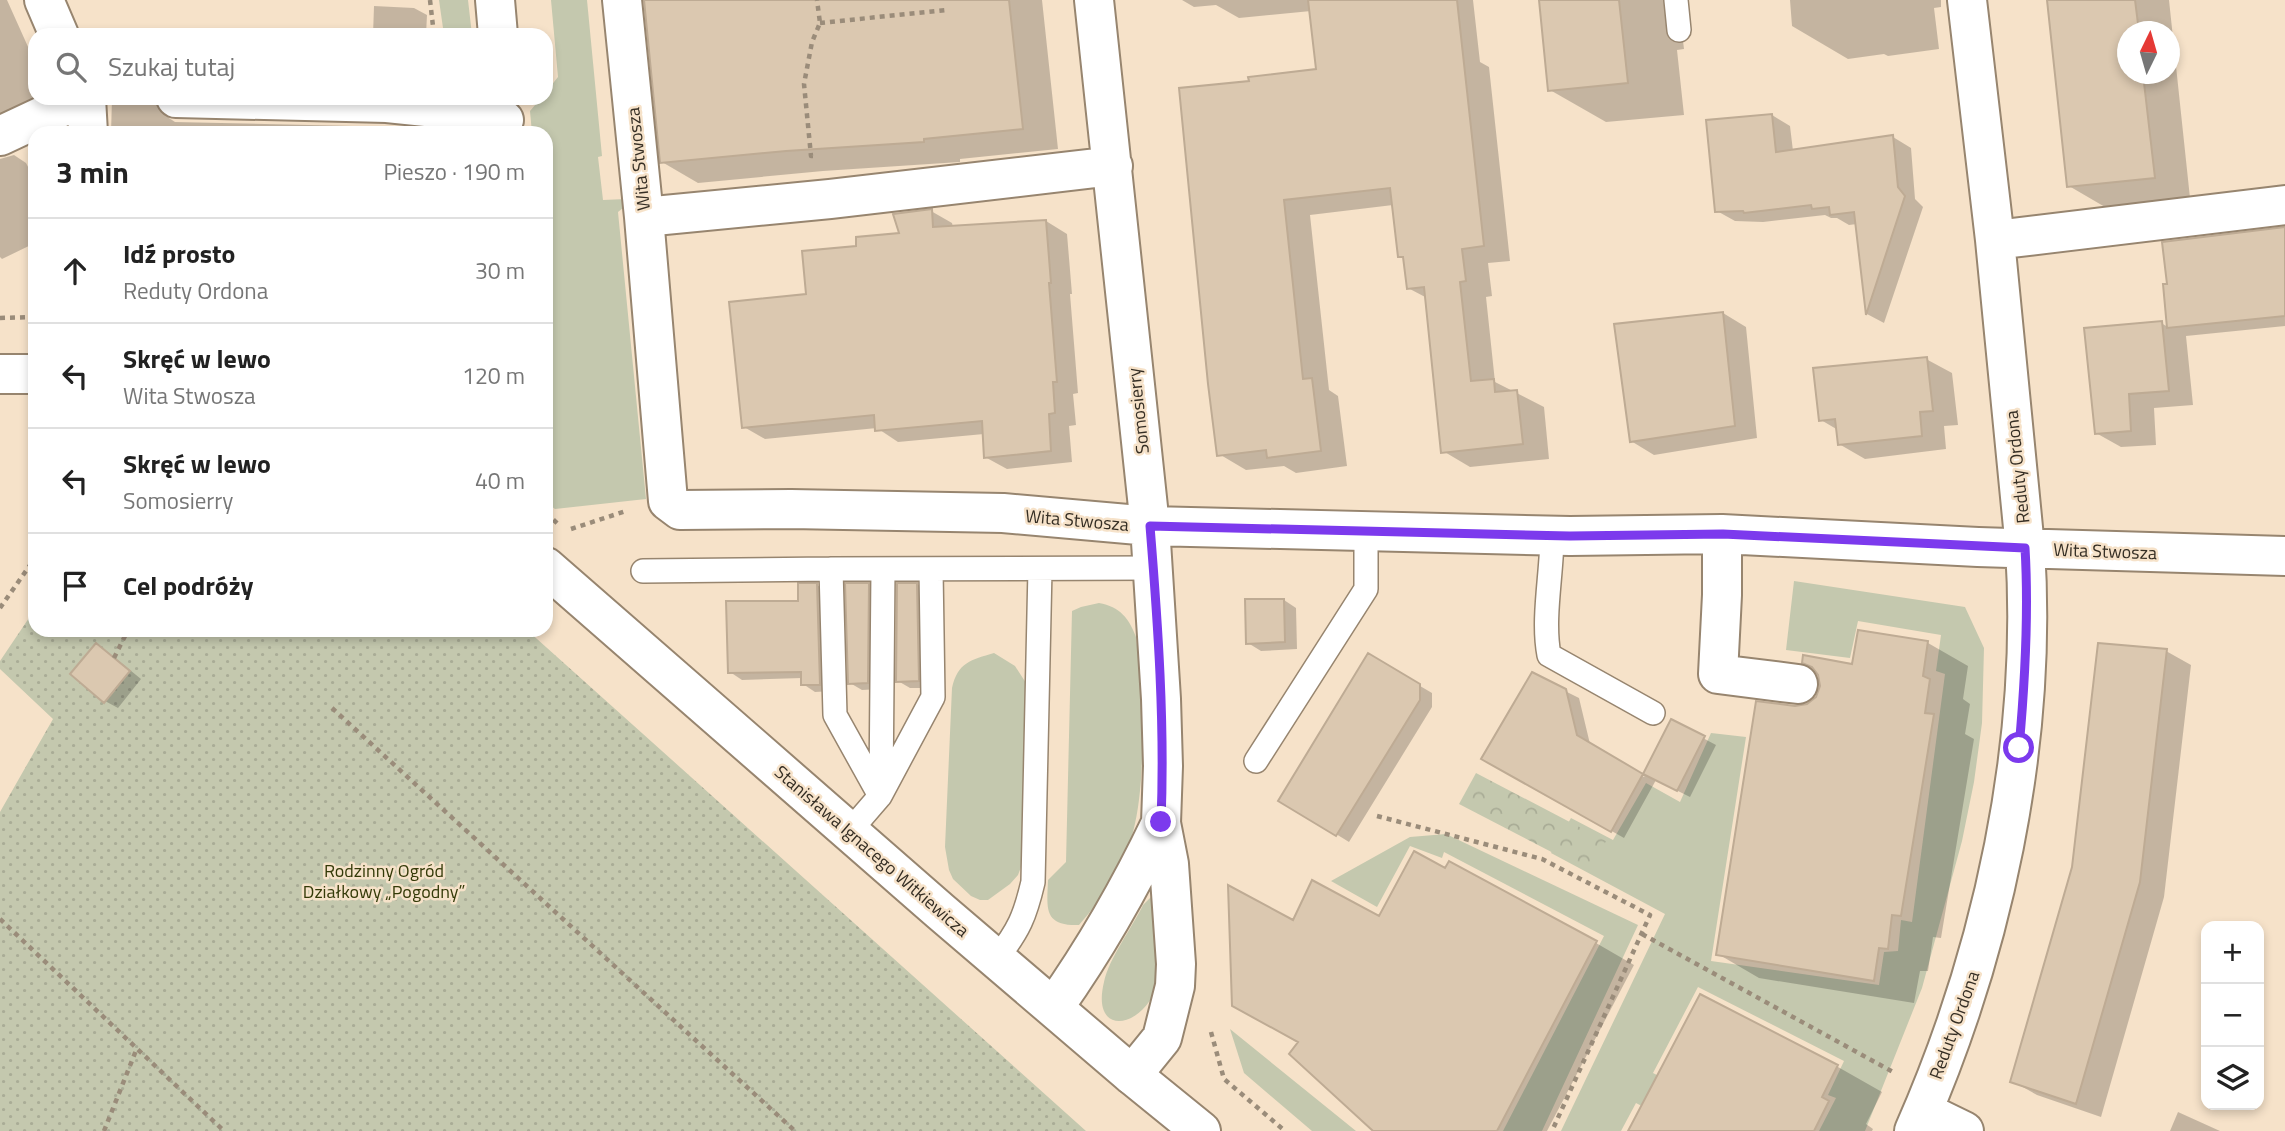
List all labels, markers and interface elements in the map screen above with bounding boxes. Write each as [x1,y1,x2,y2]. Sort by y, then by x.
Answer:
north arrow [2117,21,2180,84]
search box [28,28,553,105]
text: Szukaj tutaj [108,47,235,86]
icon: search [52,48,90,86]
street label: Wita Stwosza [619,106,657,212]
text: 3 min [56,149,129,195]
text: Pieszo · 190 m [383,154,525,189]
text: Idź prosto [123,234,235,273]
icon: ahead [56,252,94,290]
text: 30 m [475,253,525,288]
text: Reduty Ordona [123,273,268,308]
text: Skręć w lewo [123,339,271,378]
icon: left [56,357,94,395]
text: 120 m [462,358,525,393]
street label: Somosierry [1120,366,1156,455]
text: Wita Stwosza [123,378,256,413]
street label: Reduty Ordona [1998,409,2036,525]
text: Skręć w lewo [123,444,271,483]
icon: left [56,462,94,500]
text: 40 m [475,463,525,498]
text: Somosierry [123,483,233,518]
street label: Wita Stwosza [1024,502,1130,538]
street label: Wita Stwosza [2053,536,2157,566]
text: Cel podróży [123,566,253,605]
icon: arrive [56,567,94,605]
route start [2003,732,2034,763]
street label: Stanisława Ignacego Witkiewicza [769,759,975,943]
route end [1145,806,1176,837]
park label: Rodzinny Ogród Działkowy „Pogodny” [303,857,465,905]
map controls [2201,921,2264,1110]
button: + [2201,921,2264,984]
street label: Reduty Ordona [1922,967,1986,1083]
button: − [2201,984,2264,1047]
button: layers [2201,1047,2264,1110]

